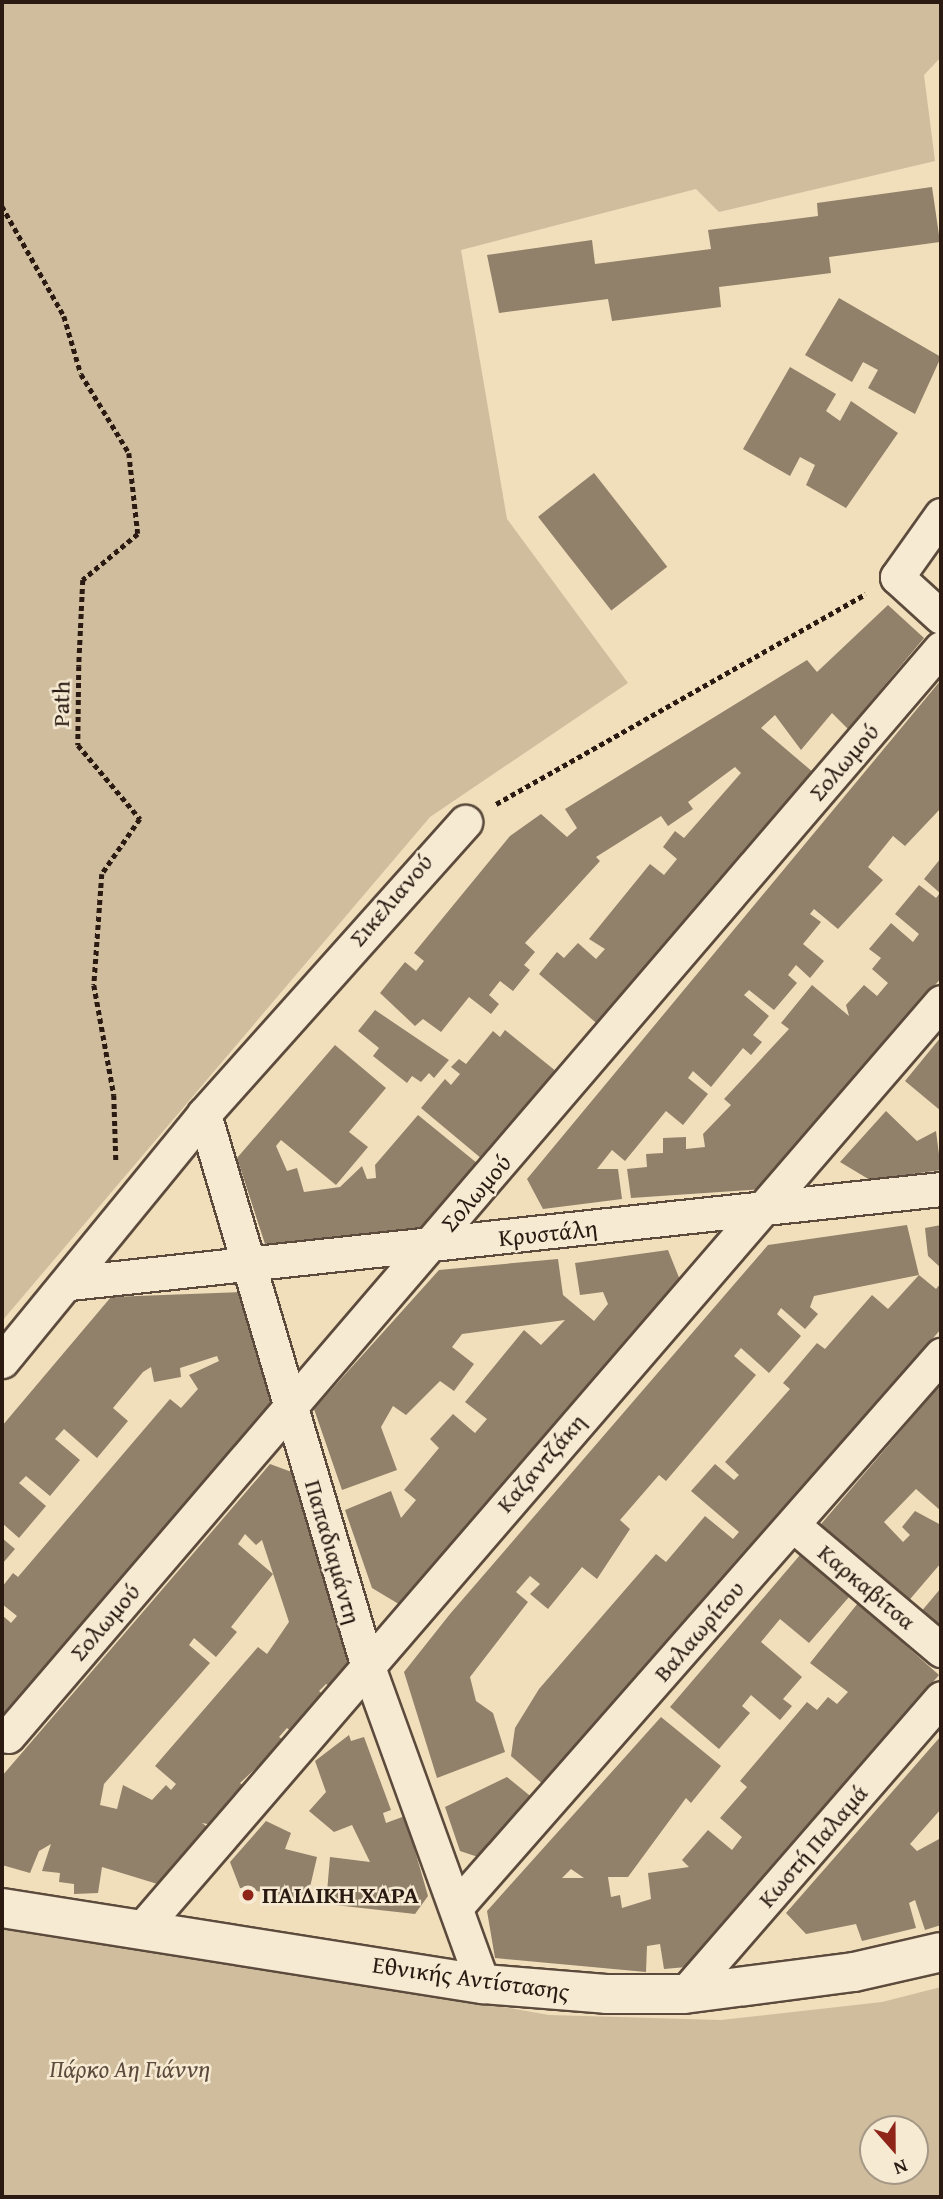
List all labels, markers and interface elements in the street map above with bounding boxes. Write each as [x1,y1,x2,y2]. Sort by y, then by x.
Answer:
street label: Path [46,681,76,727]
street label: Σολωμού [803,718,885,806]
street label: Σικελιανού [343,848,439,952]
street label: Σολωμού [435,1149,517,1237]
street label: Κρυστάλη [497,1213,599,1253]
street label: Καζαντζάκη [490,1408,592,1518]
street label: Παπαδιαμάντη [299,1476,367,1628]
street label: Καρκαβίτσα [812,1538,922,1636]
street label: Βαλαωρίτου [648,1575,750,1687]
street label: Σολωμού [64,1578,146,1666]
street label: Κωστή Παλαμά [752,1779,874,1913]
place label: ΠΑΙΔΙΚΗ ΧΑΡΑ [262,1881,419,1909]
marker: ΠΑΙΔΙΚΗ ΧΑΡΑ [240,1887,256,1903]
street label: Εθνικής Αντίστασης [371,1950,571,2006]
park label: Πάρκο Αη Γιάννη [49,2055,211,2083]
north arrow [859,2115,929,2185]
text: N [890,2152,912,2183]

